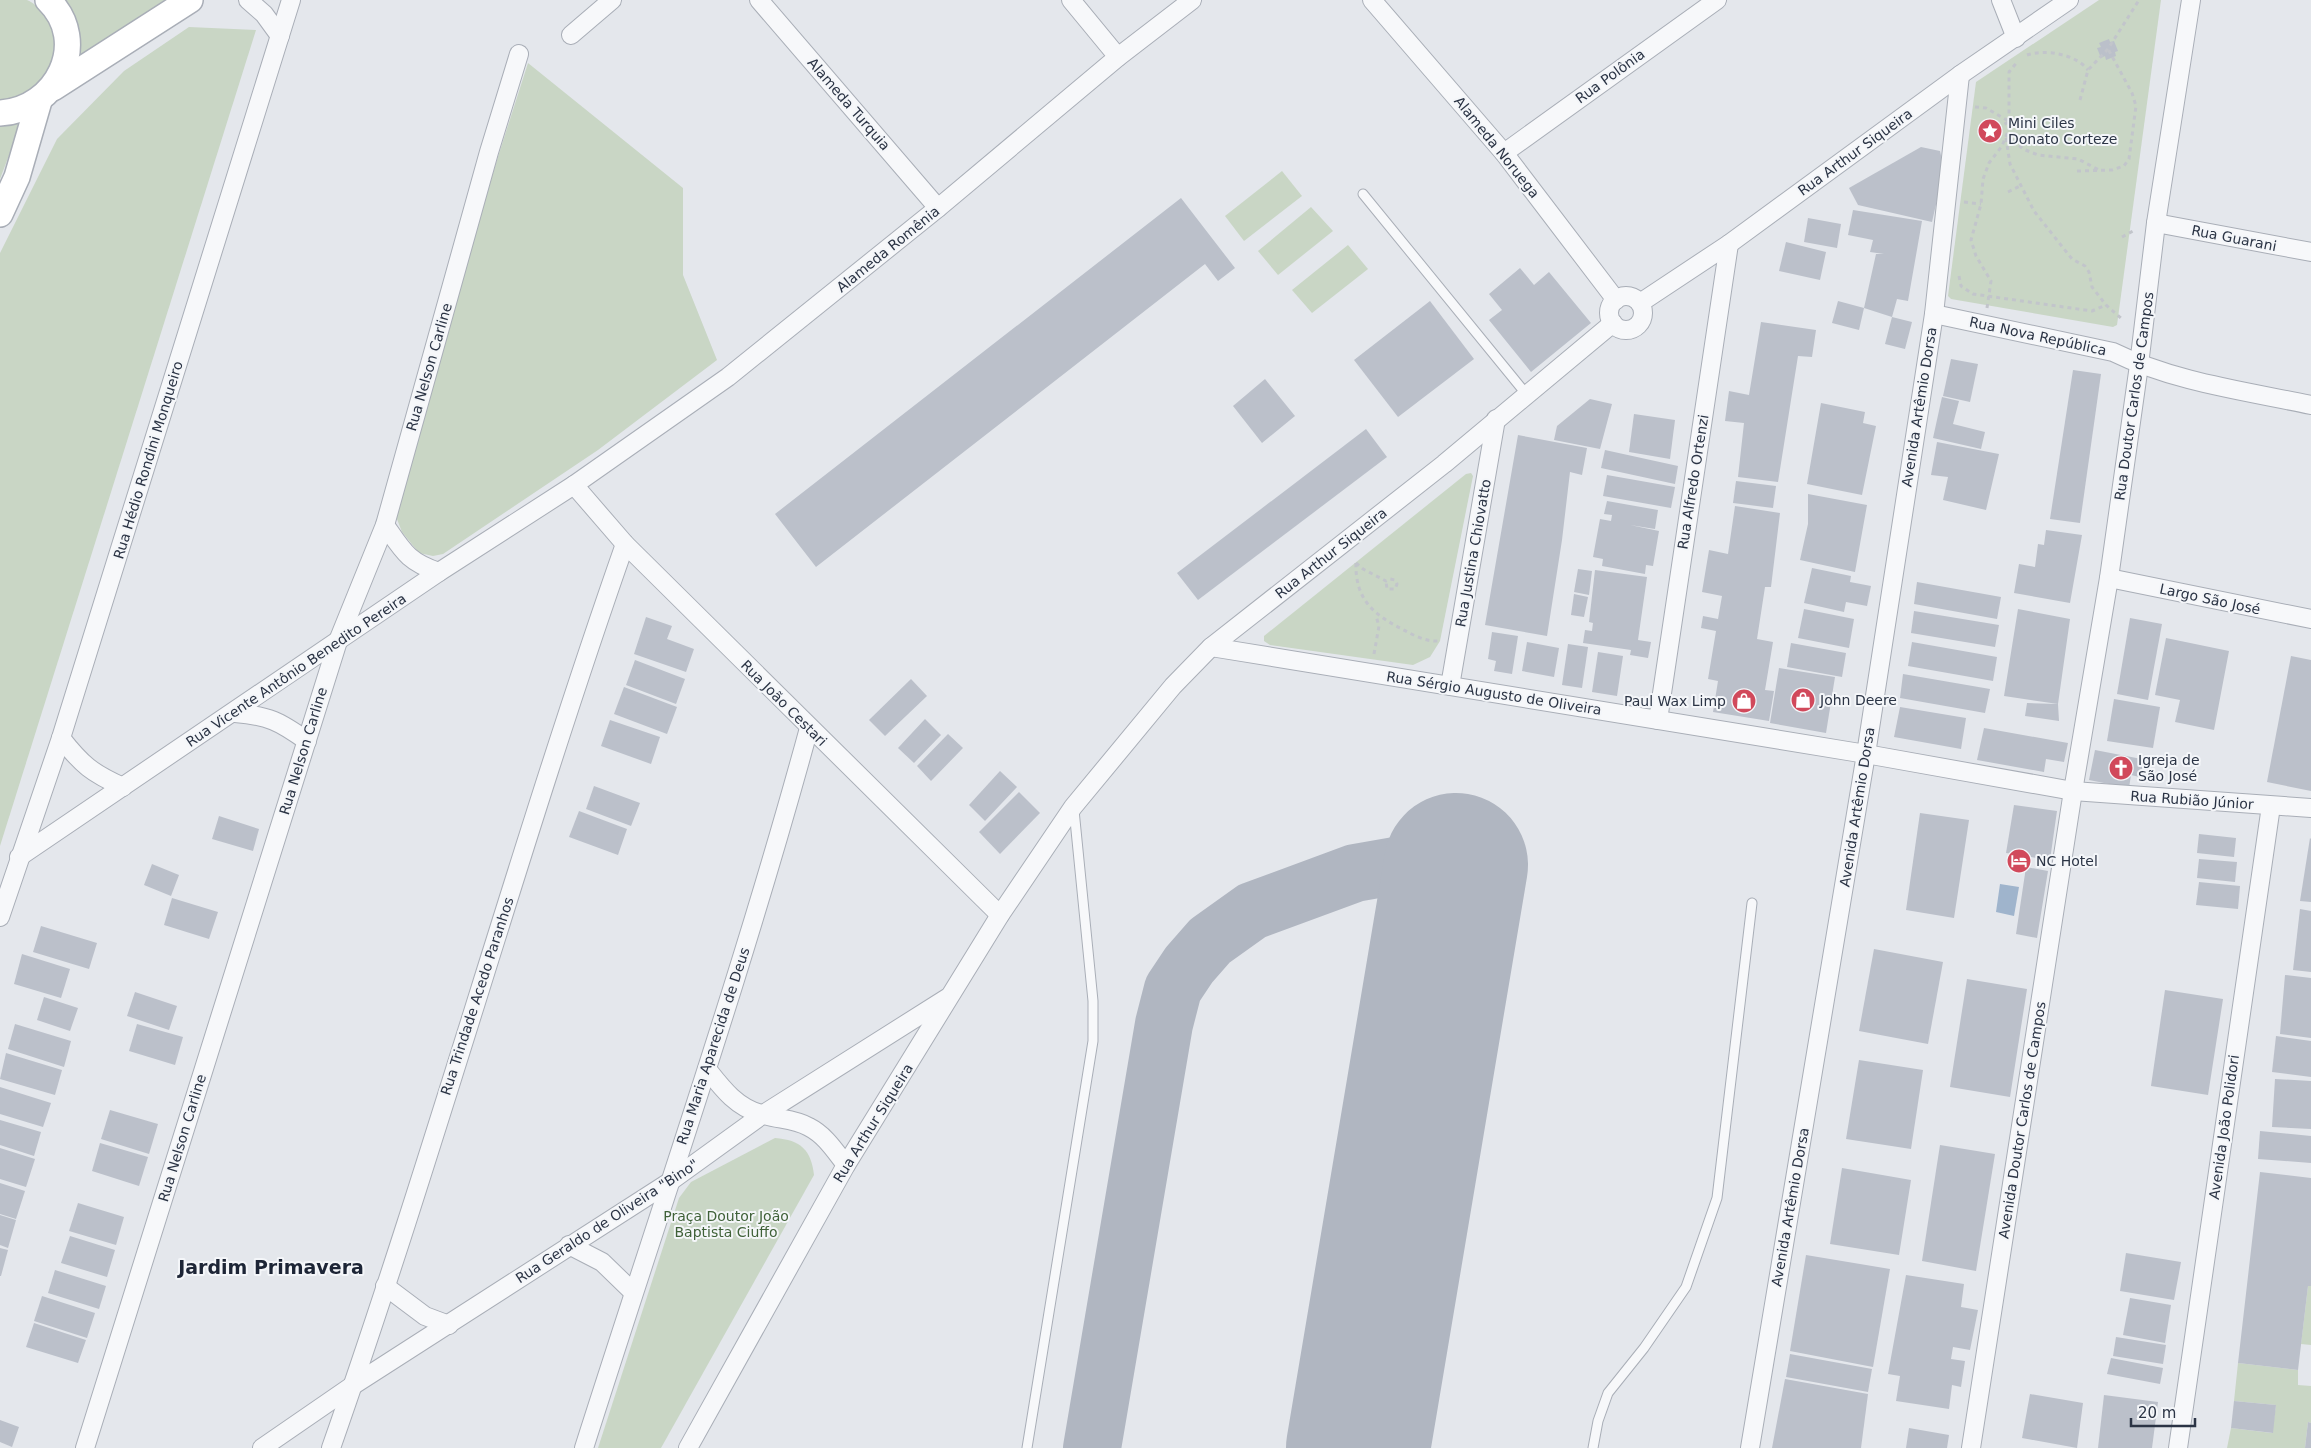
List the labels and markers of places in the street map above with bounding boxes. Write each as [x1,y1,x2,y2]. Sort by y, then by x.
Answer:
place label: Mini Ciles Donato Corteze [2008,115,2117,147]
place icon: Mini Ciles Donato Corteze [1977,118,2003,144]
shop icon: John Deere [1790,687,1816,713]
shop icon: Paul Wax Limp [1731,688,1757,714]
place label: John Deere [1819,692,1897,708]
place label: Paul Wax Limp [1624,693,1726,709]
place label: Igreja de São José [2138,752,2200,784]
church icon: Igreja de São José [2108,755,2134,781]
hotel icon: NC Hotel [2006,848,2032,874]
place label: NC Hotel [2036,853,2098,869]

